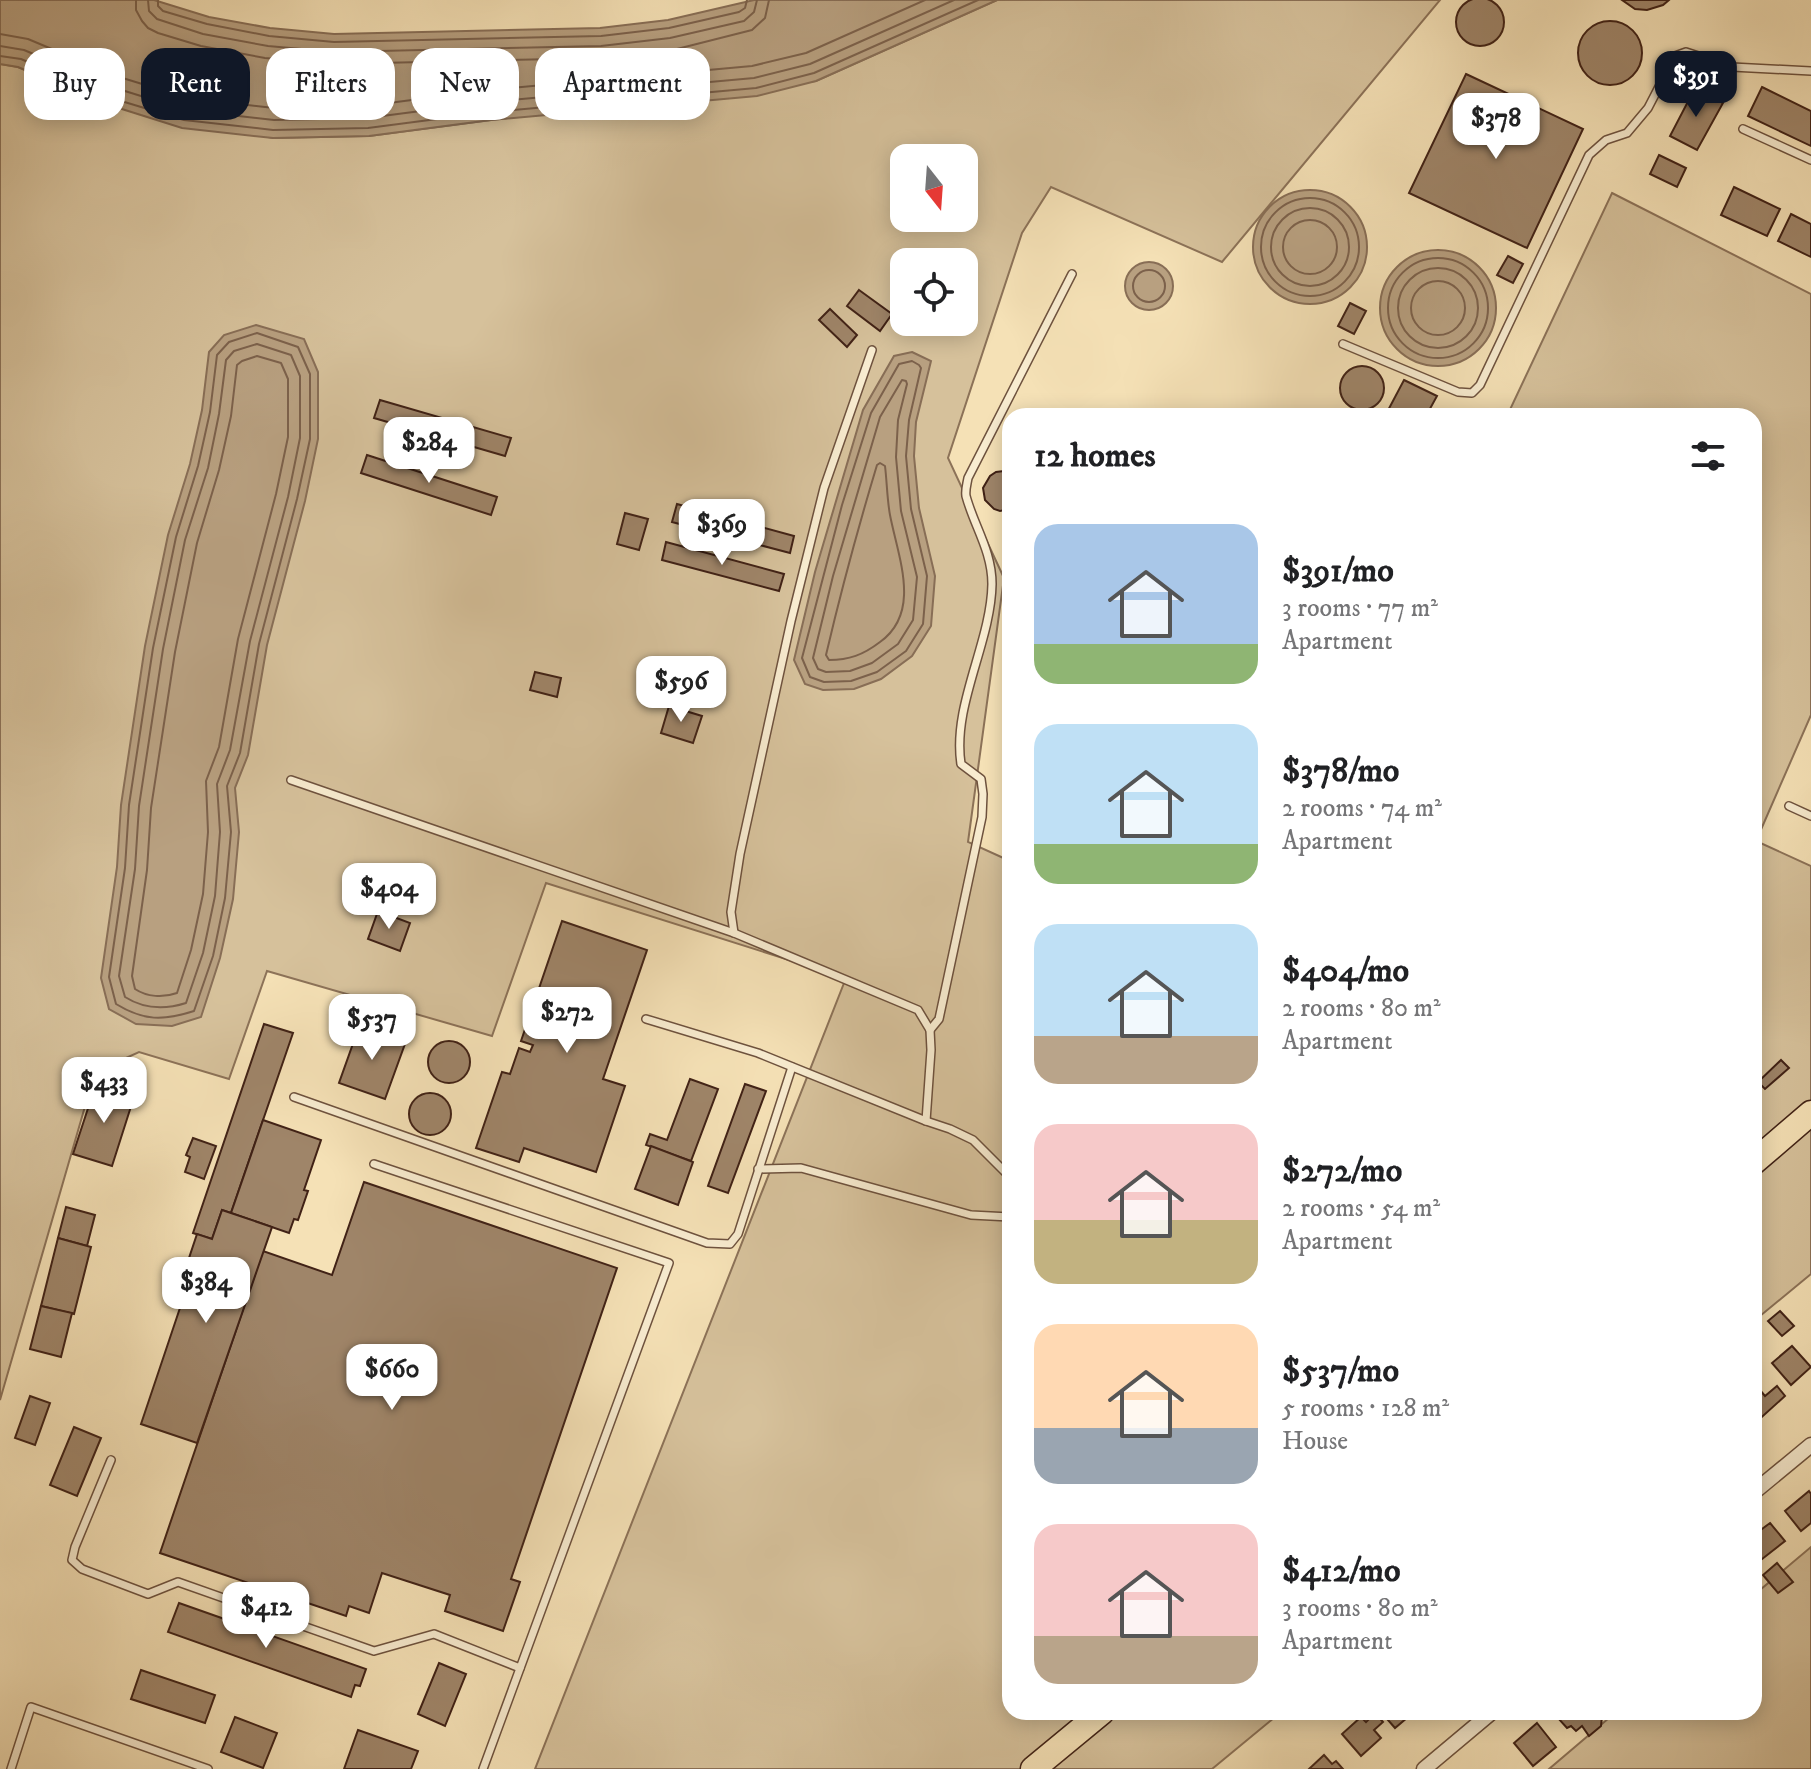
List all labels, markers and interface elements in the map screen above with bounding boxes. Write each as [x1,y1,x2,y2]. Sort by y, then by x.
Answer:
chip: Buy [24,48,125,120]
chip: Rent [141,48,250,120]
chip: Filters [266,48,395,120]
chip: New [411,48,519,120]
chip: Apartment [535,48,710,120]
pin: $391 [1649,51,1743,119]
text: $391 [1673,60,1719,93]
pin: $378 [1449,93,1543,161]
text: $378 [1471,102,1521,135]
north arrow [890,144,978,232]
map controls [890,144,978,336]
button: locate [890,248,978,336]
pin: $284 [382,417,476,485]
text: $284 [402,426,456,459]
icon: filters [1686,434,1730,478]
text: 12 homes [1034,435,1156,477]
pin: $369 [675,499,769,567]
text: $369 [697,508,747,541]
text: $391/mo [1282,550,1394,592]
icon: home [1098,556,1194,652]
text: 3 rooms · 77 m² [1282,592,1438,625]
text: Apartment [1282,625,1393,658]
pin: $596 [634,656,728,724]
text: $596 [654,665,708,698]
text: $378/mo [1282,750,1399,792]
icon: home [1098,756,1194,852]
text: 2 rooms · 74 m² [1282,792,1442,825]
text: Apartment [1282,825,1393,858]
pin: $404 [342,863,436,931]
text: $404 [360,872,418,905]
text: $404/mo [1282,950,1409,992]
icon: home [1098,956,1194,1052]
pin: $272 [520,987,614,1055]
text: 2 rooms · 80 m² [1282,992,1441,1025]
pin: $537 [325,994,419,1062]
text: $272 [541,996,593,1029]
text: $537 [347,1003,397,1036]
text: Apartment [1282,1025,1393,1058]
pin: $433 [57,1057,151,1125]
text: $433 [80,1066,128,1099]
text: $272/mo [1282,1150,1402,1192]
icon: home [1098,1156,1194,1252]
text: 2 rooms · 54 m² [1282,1192,1440,1225]
text: Apartment [1282,1225,1393,1258]
pin: $384 [159,1257,253,1325]
text: $384 [180,1266,232,1299]
pin: $660 [345,1344,439,1412]
text: $537/mo [1282,1350,1399,1392]
text: $660 [364,1353,420,1386]
icon: home [1098,1356,1194,1452]
text: 5 rooms · 128 m² [1282,1392,1449,1425]
text: House [1282,1425,1348,1458]
text: $412/mo [1282,1550,1401,1592]
icon: home [1098,1556,1194,1652]
pin: $412 [219,1582,313,1650]
text: $412 [240,1591,292,1624]
text: 3 rooms · 80 m² [1282,1592,1438,1625]
text: Apartment [1282,1625,1393,1658]

